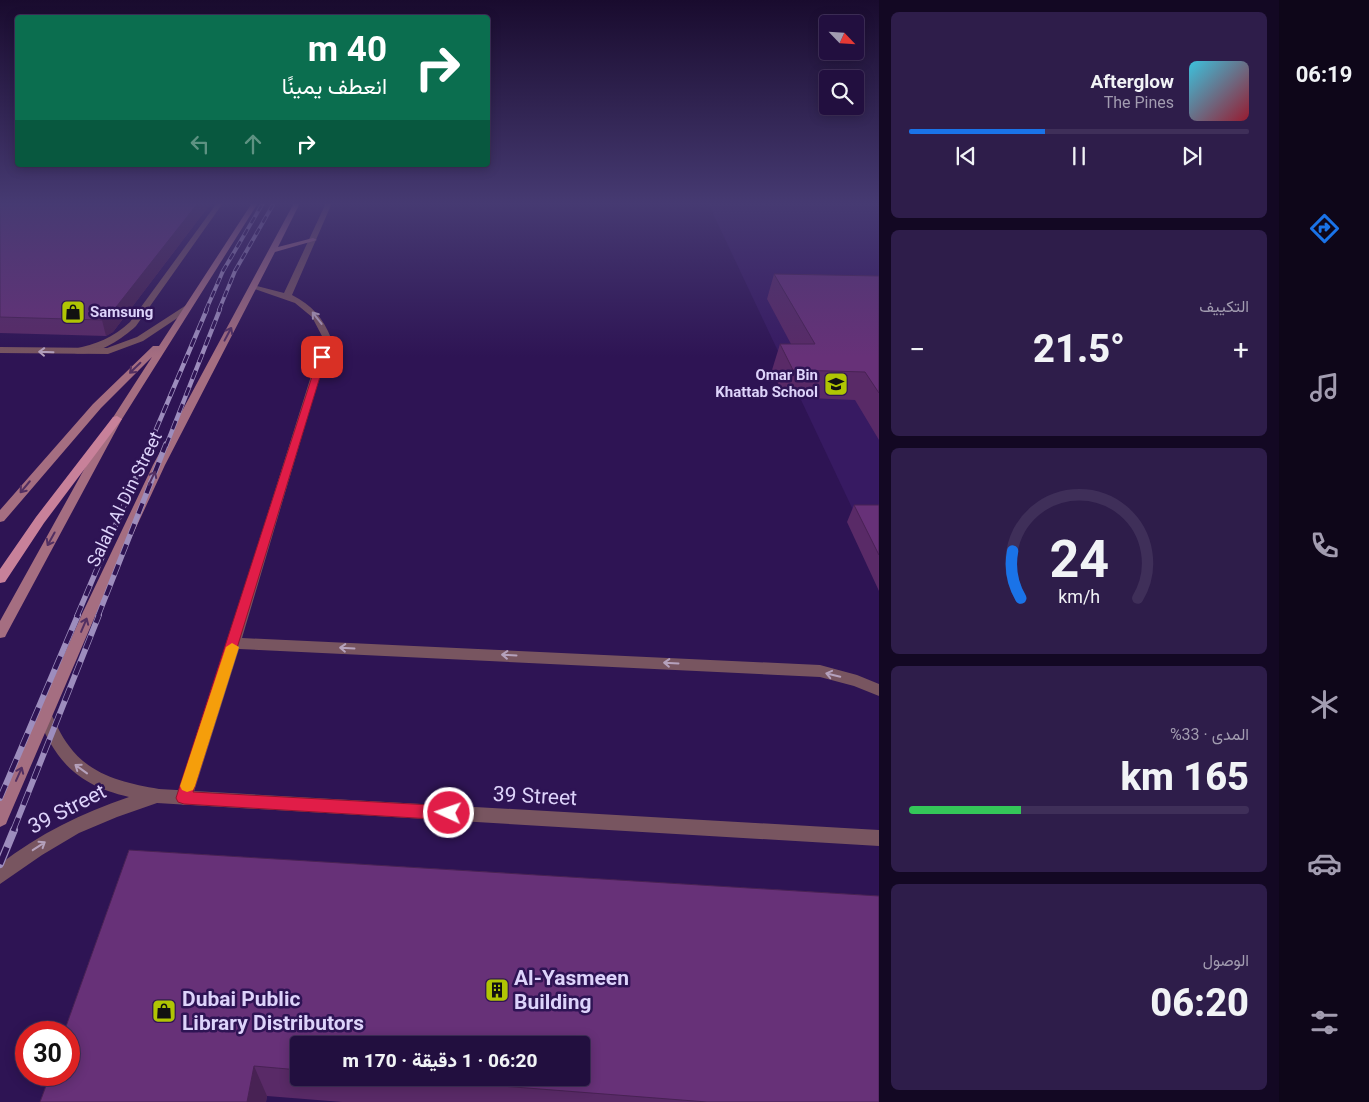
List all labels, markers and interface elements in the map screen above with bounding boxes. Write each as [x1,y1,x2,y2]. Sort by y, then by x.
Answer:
north arrow [819,15,864,60]
map controls [819,15,864,115]
text: 40 m [308,29,387,70]
icon: right [405,35,470,100]
text: 06:19 [1296,62,1352,87]
button: search [819,70,864,115]
text: Afterglow [1090,70,1174,93]
text: انعطف يمينًا [282,74,387,99]
text: The Pines [1104,93,1174,112]
icon: left [186,130,214,158]
icon: ahead [239,130,267,158]
icon: right [292,130,320,158]
icon: previous [952,142,980,170]
icon: pause [1065,142,1093,170]
icon: next [1178,142,1206,170]
icon: directions [1307,211,1342,246]
text: التكييف [1199,297,1249,316]
shop icon: Samsung [60,299,86,325]
place label: Samsung [90,303,153,321]
one-way arrow [312,312,323,325]
one-way arrow [224,327,233,342]
text: 21.5° [1033,327,1125,371]
text: − [909,333,925,366]
text: + [1233,333,1249,366]
pin [301,336,343,378]
icon: arrive [308,343,336,371]
one-way arrow [39,347,55,356]
one-way arrow [129,362,142,374]
place label: Omar Bin Khattab School [715,366,818,401]
icon: music [1307,370,1342,405]
school or university icon: Omar Bin Khattab School [823,371,849,397]
street label: Salah Al Din Street [82,428,166,570]
one-way arrow [148,471,158,486]
one-way arrow [20,480,31,493]
icon: phone [1307,528,1342,563]
text: 24 [1049,529,1109,590]
one-way arrow [46,531,56,545]
text: km/h [1058,586,1100,607]
one-way arrow [79,618,89,633]
one-way arrow [339,643,355,652]
one-way arrow [501,651,517,660]
one-way arrow [663,658,680,668]
one-way arrow [826,670,842,679]
icon: climate [1307,687,1342,722]
text: المدى · 33% [1170,725,1249,744]
text: 165 km [1120,755,1249,799]
one-way arrow [74,764,88,774]
one-way arrow [15,767,25,782]
street label: 39 Street [24,779,110,839]
street label: 39 Street [492,782,578,810]
position arrow [422,786,474,838]
one-way arrow [32,841,46,851]
icon: car [1307,846,1342,881]
text: الوصول [1203,951,1249,970]
place label: Al-Yasmeen Building [514,966,629,1014]
building icon: Al-Yasmeen Building [484,977,510,1003]
text: 06:20 [1150,981,1249,1025]
place label: Dubai Public Library Distributors [182,987,364,1035]
shop icon: Dubai Public Library Distributors [151,998,177,1024]
icon: filters [1307,1005,1342,1040]
speed limit sign: 30 [15,1021,80,1086]
text: 06:20 · 1 دقيقة · 170 m [343,1049,537,1072]

